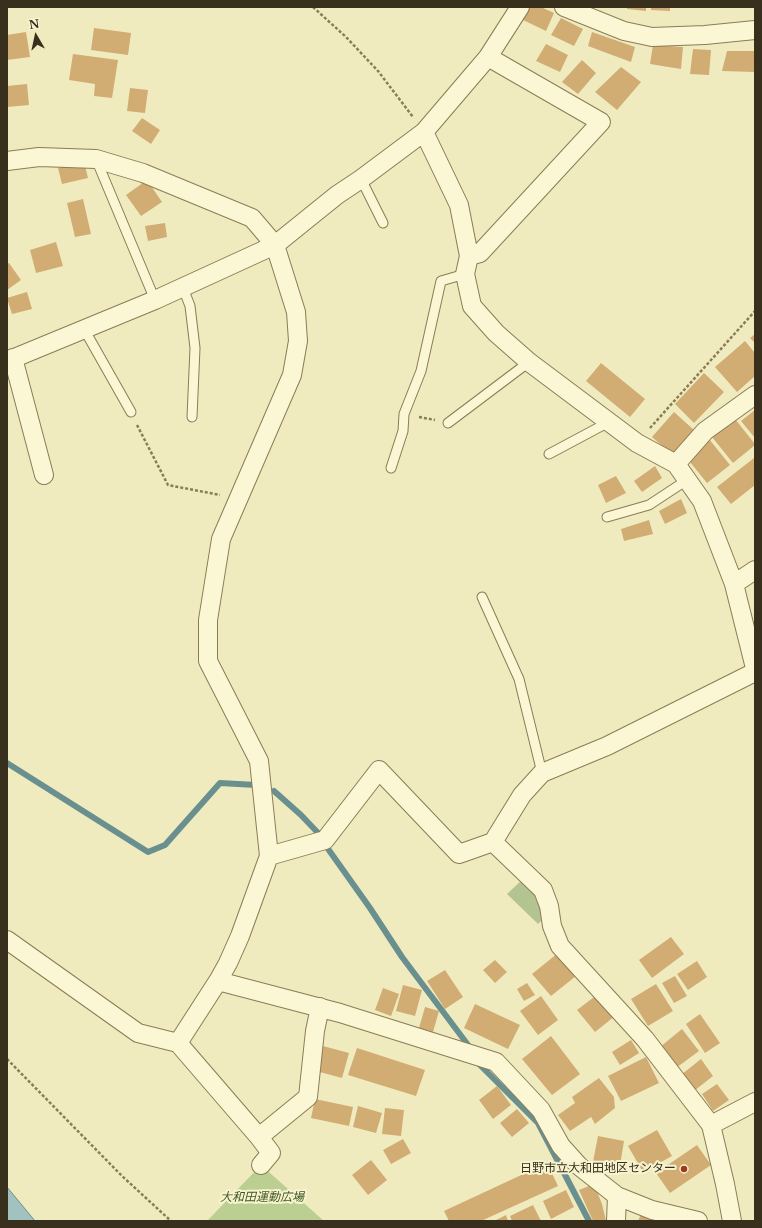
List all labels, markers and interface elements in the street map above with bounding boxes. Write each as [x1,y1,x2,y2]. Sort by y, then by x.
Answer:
north arrow [16,16,56,56]
text: N [28,16,40,32]
place label: 日野市立大和田地区センター [520,1162,676,1176]
marker: 日野市立大和田地区センター [679,1164,689,1174]
park label: 大和田運動広場 [220,1191,304,1205]

